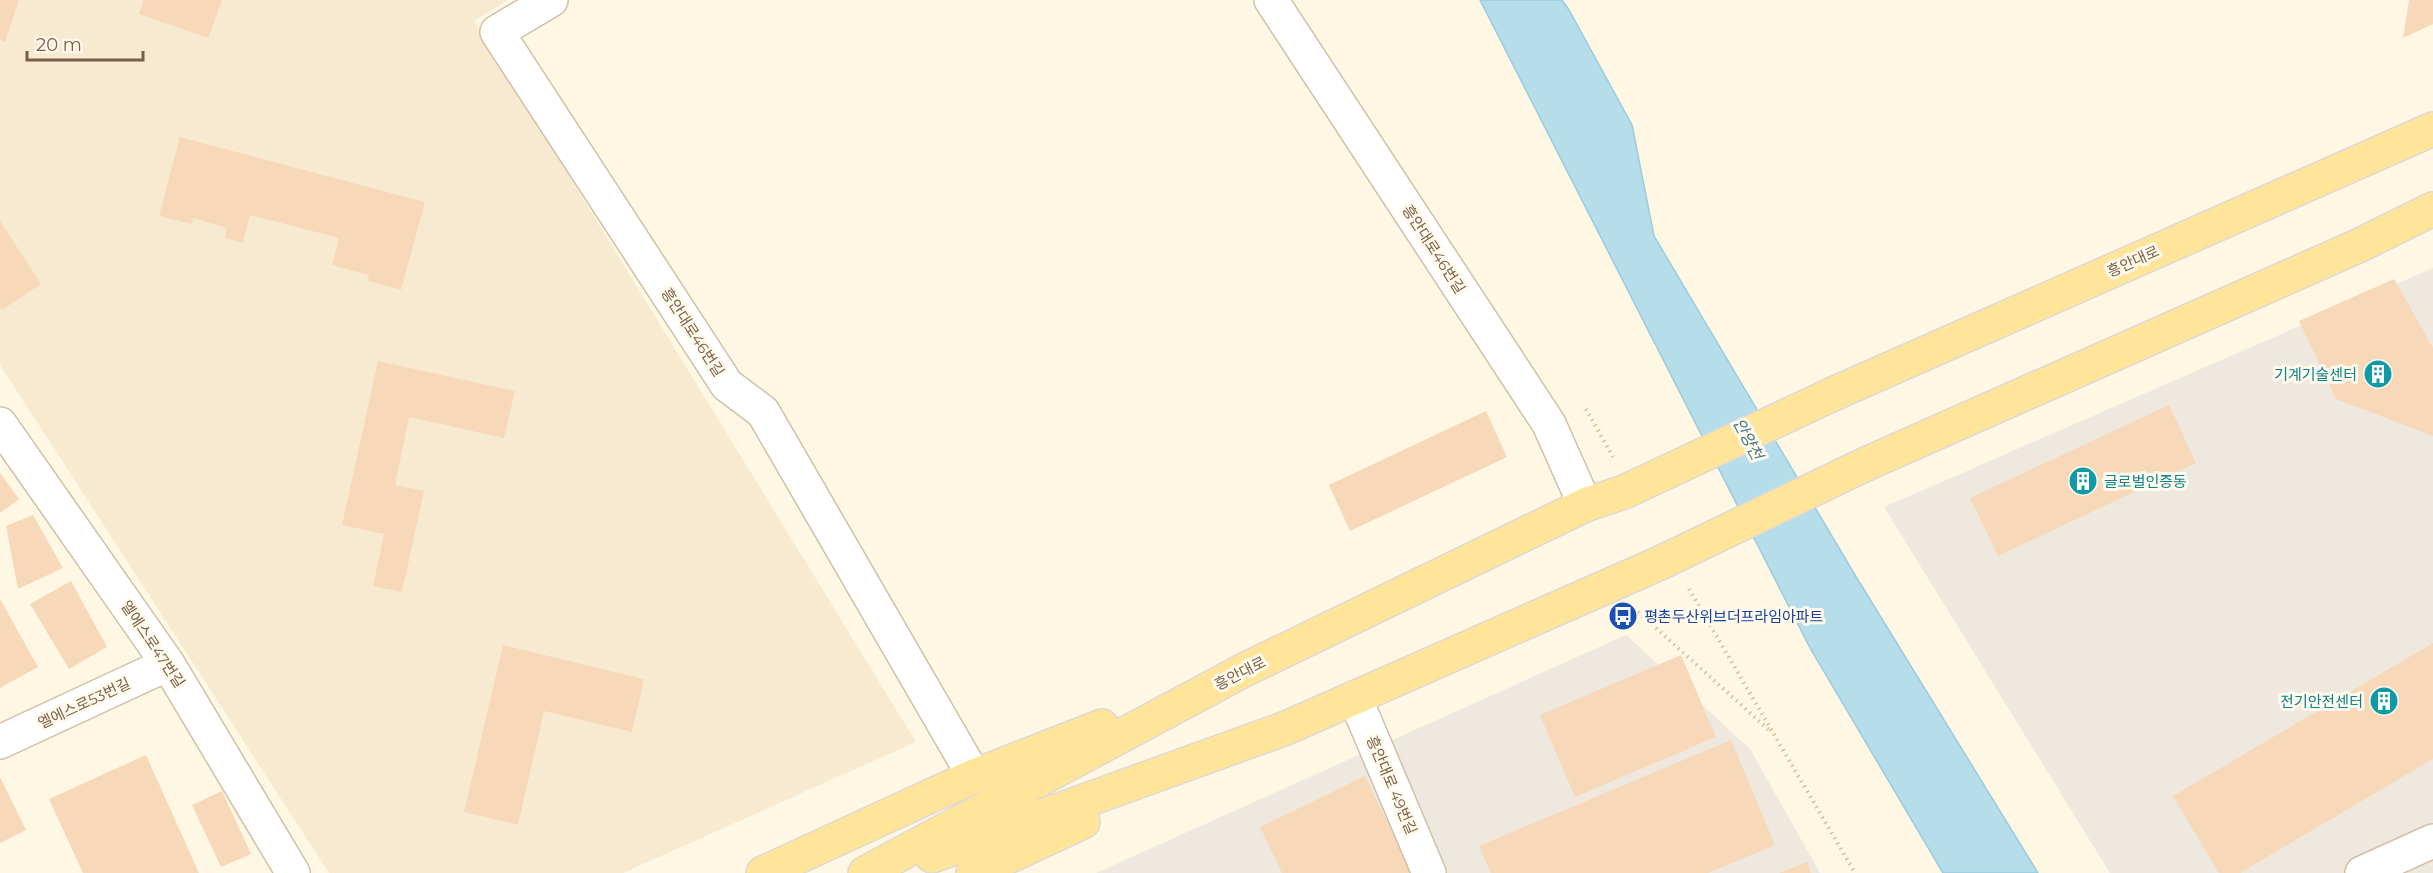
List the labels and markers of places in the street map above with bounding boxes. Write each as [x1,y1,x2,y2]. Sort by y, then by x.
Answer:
building icon: 기계기술센터 [2362,358,2394,390]
place label: 기계기술센터 [2274,365,2357,384]
building icon: 글로벌인증동 [2067,465,2099,497]
place label: 글로벌인증동 [2104,472,2187,491]
bus stop icon: 평촌두산위브더프라임아파트 [1607,600,1639,632]
place label: 평촌두산위브더프라임아파트 [1644,607,1824,626]
building icon: 전기안전센터 [2368,685,2400,717]
place label: 전기안전센터 [2280,692,2363,711]

